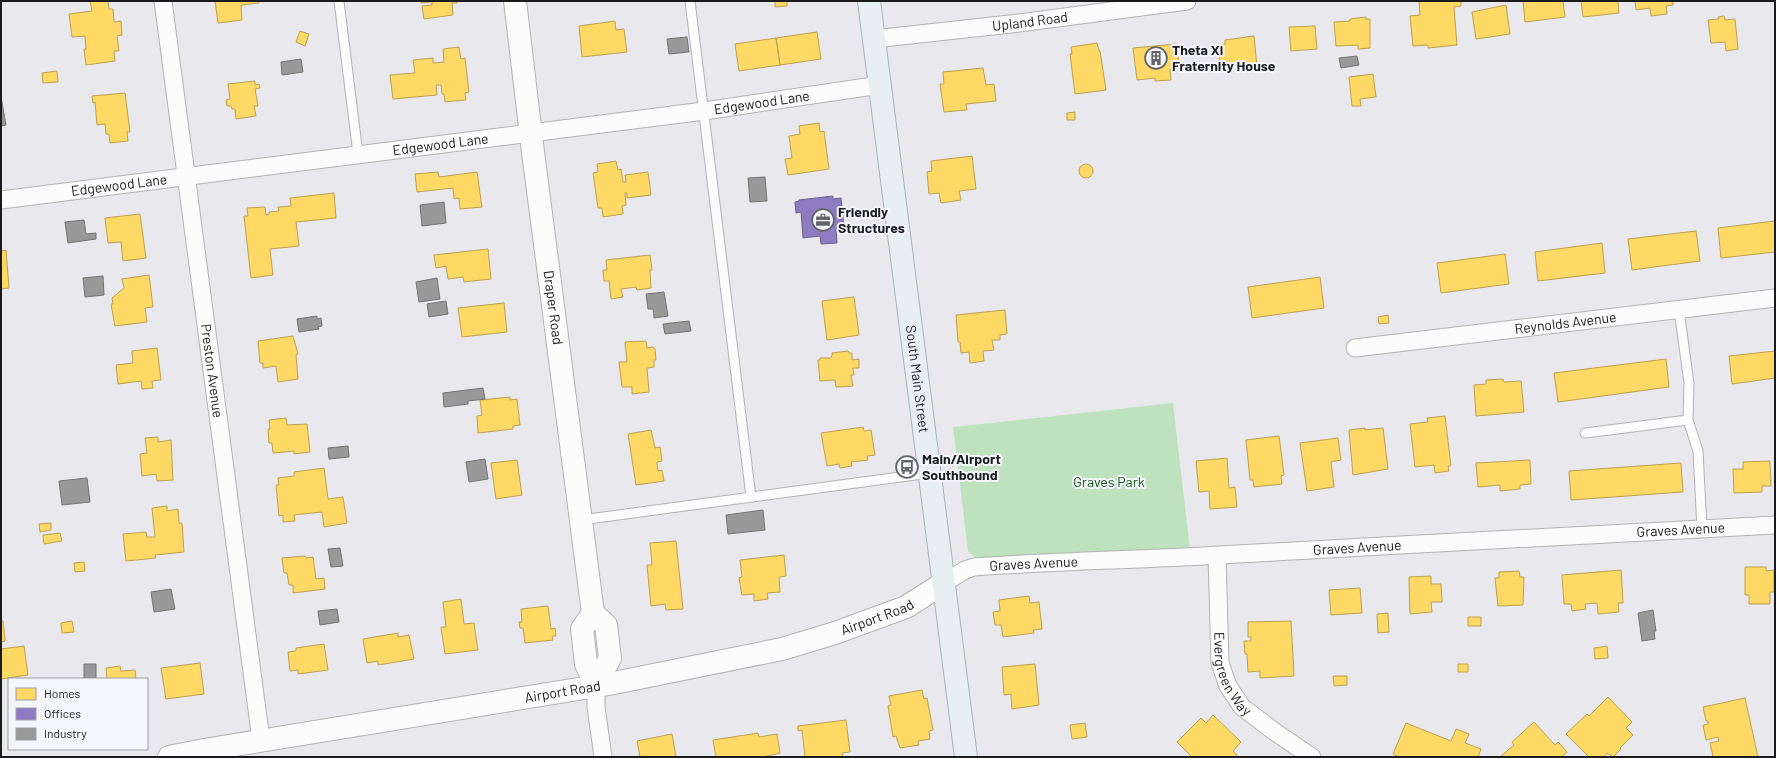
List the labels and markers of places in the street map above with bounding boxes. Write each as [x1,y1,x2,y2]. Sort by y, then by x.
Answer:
place label: Theta Xi Fraternity House [1172,41,1276,74]
building icon: Theta Xi Fraternity House [1143,45,1169,71]
place label: Friendly Structures [838,203,905,236]
office icon: Friendly Structures [810,207,836,233]
place label: Main/Airport Southbound [922,450,1001,483]
bus stop icon: Main/Airport Southbound [894,454,920,480]

